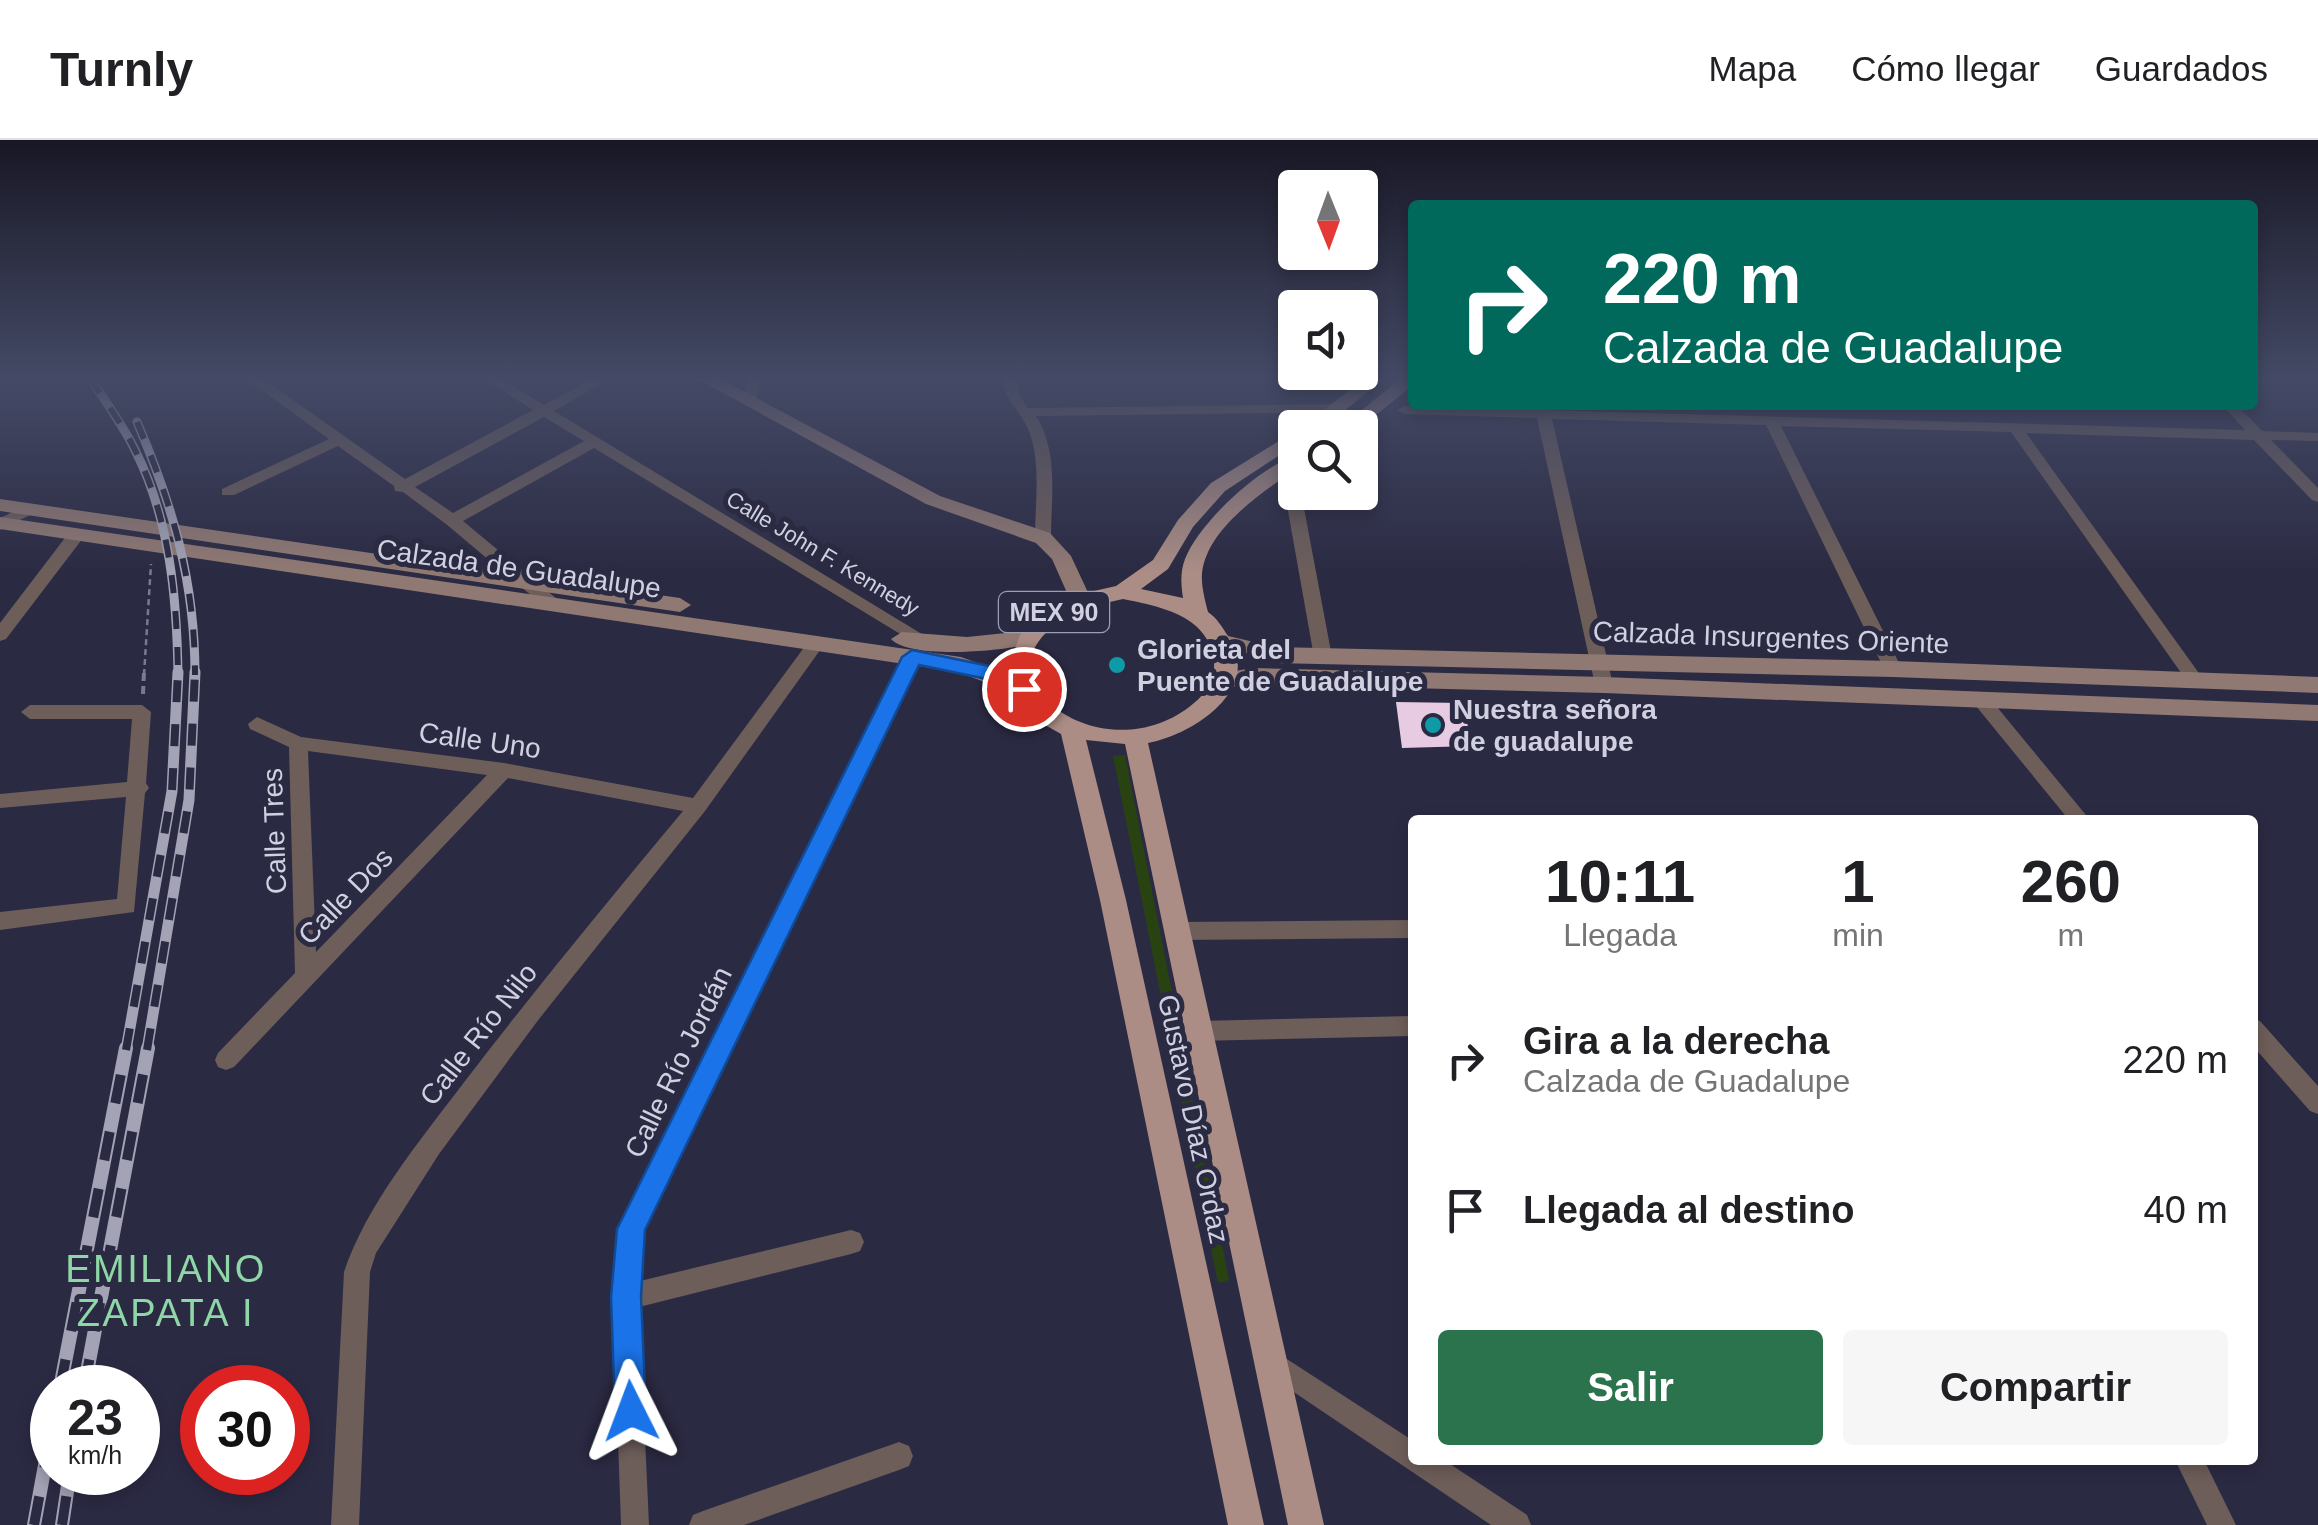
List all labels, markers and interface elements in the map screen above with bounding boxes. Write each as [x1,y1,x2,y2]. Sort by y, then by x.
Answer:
text: Turnly [50,43,193,96]
text: Mapa [1709,49,1796,88]
text: Cómo llegar [1851,49,2040,88]
text: Guardados [2095,49,2268,88]
north arrow [1278,170,1378,270]
map controls [1278,170,1378,510]
icon: right [1438,240,1568,370]
text: 220 m [1603,240,1801,318]
button: sound [1278,290,1378,390]
text: Calzada de Guadalupe [1603,322,2063,373]
button: search [1278,410,1378,510]
street label: Calle John F. Kennedy [722,486,924,621]
street label: Calzada de Guadalupe [375,533,663,604]
road number: MEX 90 [999,592,1109,632]
street label: Calzada Insurgentes Oriente [1592,616,1950,659]
place label: Glorieta del Puente de Guadalupe [1137,634,1423,697]
pin [982,647,1067,732]
marker: Glorieta del Puente de Guadalupe [1106,654,1128,676]
icon: arrive [997,662,1052,717]
place label: Nuestra señora de guadalupe [1453,694,1657,757]
marker: Nuestra señora de guadalupe [1422,714,1444,736]
street label: Calle Uno [417,717,543,764]
street label: Calle Tres [257,767,292,895]
street label: Calle Dos [292,842,399,951]
text: 10:11 [1545,848,1695,915]
text: 1 [1841,848,1875,915]
text: 260 [2021,848,2121,915]
text: Llegada [1563,917,1677,953]
text: min [1832,917,1884,953]
text: m [2058,917,2084,953]
street label: Calle Río Nilo [413,957,543,1111]
street label: Calle Río Jordán [619,962,738,1163]
street label: Gustavo Díaz Ordaz [1152,992,1235,1246]
text: Gira a la derecha [1523,1020,1829,1062]
icon: right [1438,1033,1493,1088]
text: 220 m [2122,1039,2228,1081]
text: Calzada de Guadalupe [1523,1063,1850,1099]
icon: arrive [1438,1183,1493,1238]
text: Llegada al destino [1523,1189,1855,1231]
text: 40 m [2144,1189,2228,1231]
district label: EMILIANO ZAPATA I [65,1248,267,1334]
button: Salir [1438,1330,1823,1445]
button: Compartir [1843,1330,2228,1445]
position arrow [579,1359,683,1463]
speed limit sign: 30 [180,1365,310,1495]
text: 23 [67,1390,123,1446]
text: km/h [68,1441,122,1469]

